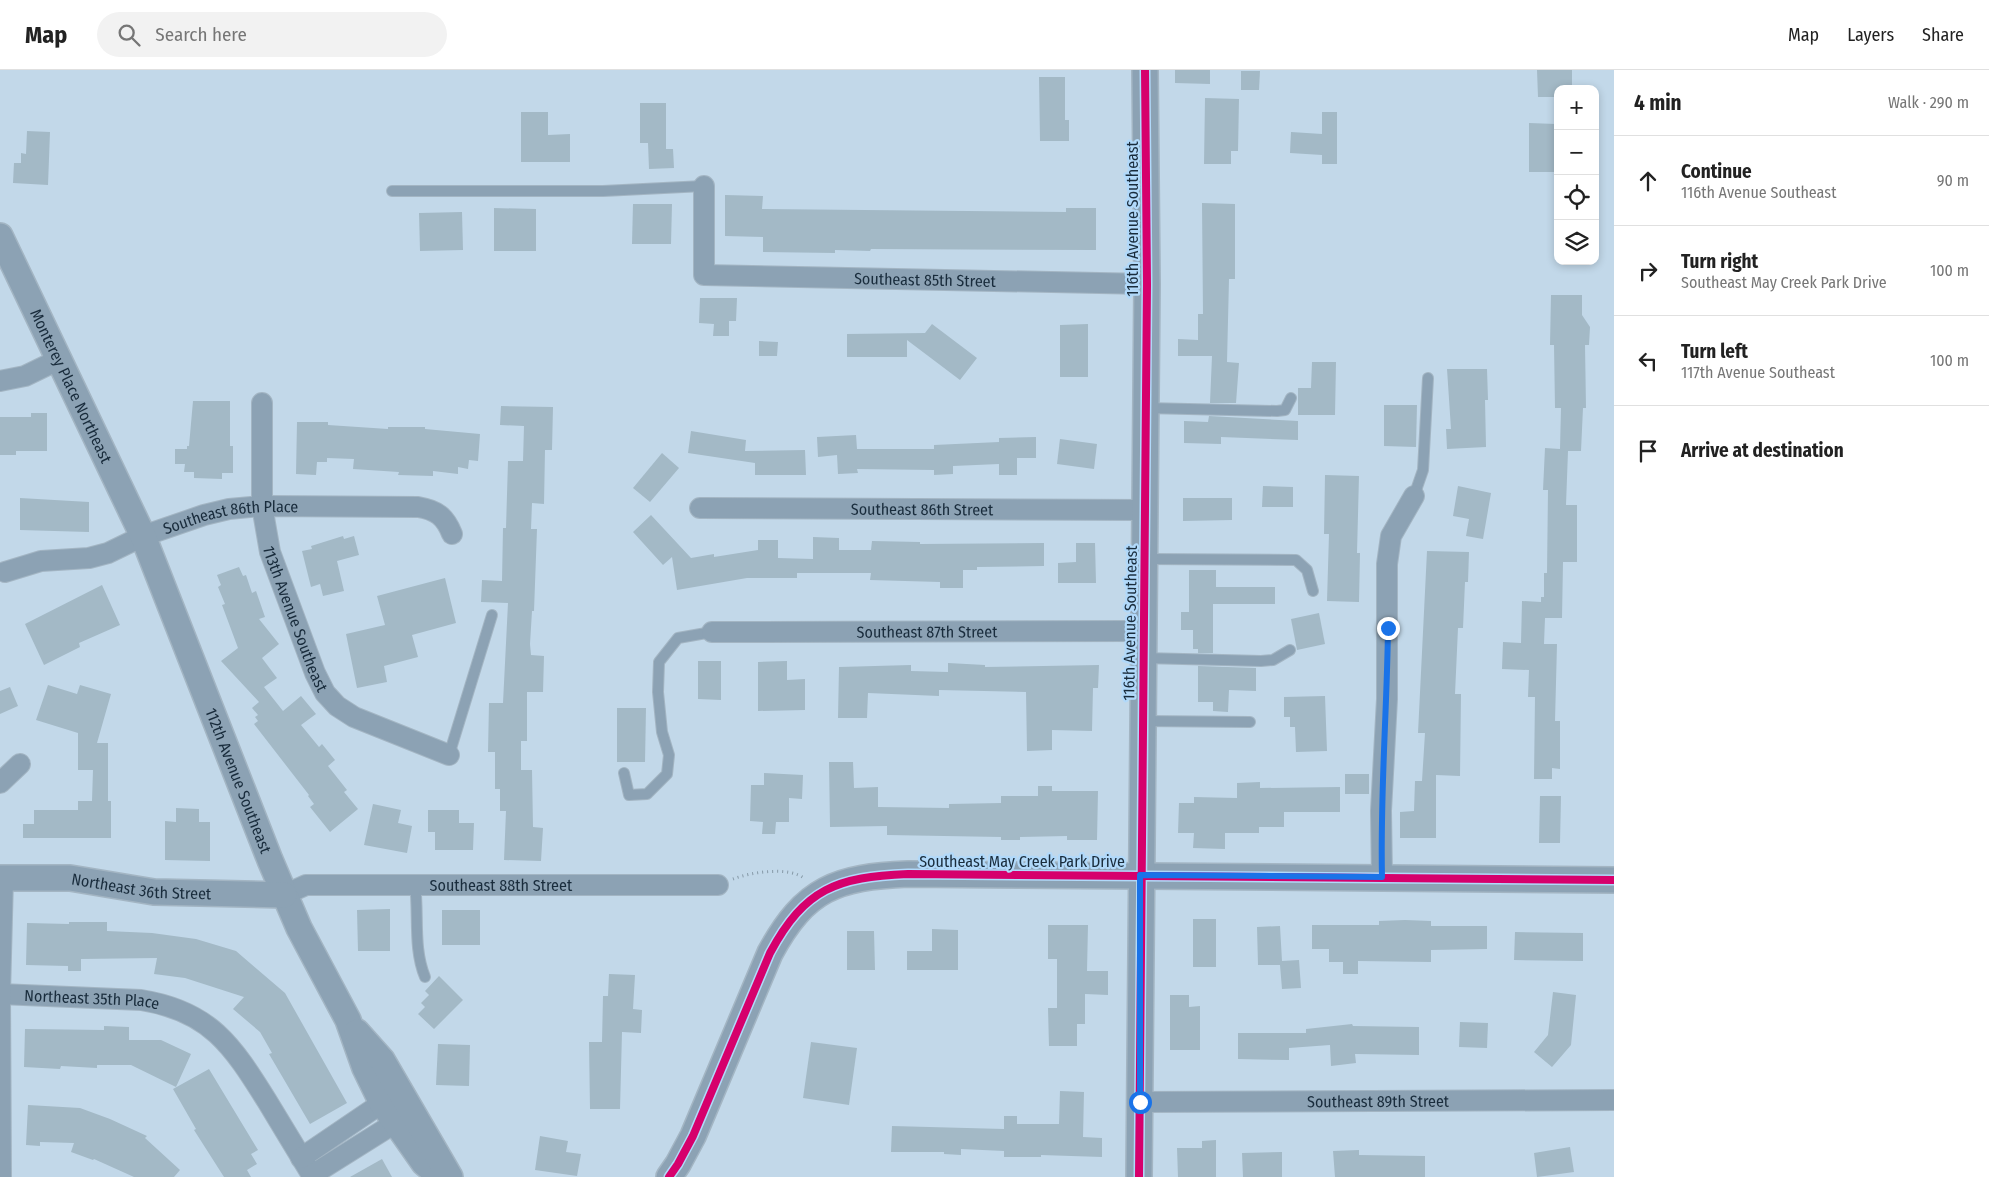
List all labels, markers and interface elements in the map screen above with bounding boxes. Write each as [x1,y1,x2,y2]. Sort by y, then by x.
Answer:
search box [97,12,447,57]
text: Map [25,21,67,49]
icon: search [115,21,143,49]
text: Search here [155,23,247,46]
text: Map [1788,24,1819,46]
text: Layers [1847,24,1894,46]
text: Share [1922,24,1964,46]
map controls [1554,85,1599,265]
button: + [1554,85,1599,130]
text: 4 min [1634,90,1682,116]
text: Walk · 290 m [1888,93,1969,112]
button: − [1554,130,1599,175]
street label: 116th Avenue Southeast [1123,141,1142,297]
text: Continue [1681,160,1752,183]
icon: ahead [1634,167,1662,195]
text: 90 m [1937,171,1969,190]
button: locate [1554,175,1599,220]
text: 116th Avenue Southeast [1681,183,1836,202]
button: layers [1554,220,1599,265]
text: Turn right [1681,250,1758,273]
icon: right [1634,257,1662,285]
text: 100 m [1930,261,1969,280]
street label: Southeast 85th Street [854,269,997,290]
text: Southeast May Creek Park Drive [1681,273,1887,292]
street label: Monterey Place Northeast [27,306,117,467]
text: Turn left [1681,340,1748,363]
icon: left [1634,347,1662,375]
text: 100 m [1930,351,1969,370]
text: 117th Avenue Southeast [1681,363,1835,382]
icon: arrive [1634,437,1662,465]
text: Arrive at destination [1681,439,1844,462]
street label: Southeast 86th Place [161,496,298,538]
street label: Southeast 86th Street [851,499,994,519]
street label: 113th Avenue Southeast [260,544,333,695]
street label: 116th Avenue Southeast [1119,544,1141,701]
route end [1377,617,1400,640]
street label: Southeast 87th Street [857,622,998,641]
street label: 112th Avenue Southeast [202,705,276,857]
street label: Southeast May Creek Park Drive [919,852,1125,871]
street label: Northeast 36th Street [70,869,212,903]
street label: Southeast 88th Street [430,876,573,895]
street label: Northeast 35th Place [24,986,161,1013]
route start [1129,1091,1152,1114]
street label: Southeast 89th Street [1307,1091,1450,1111]

